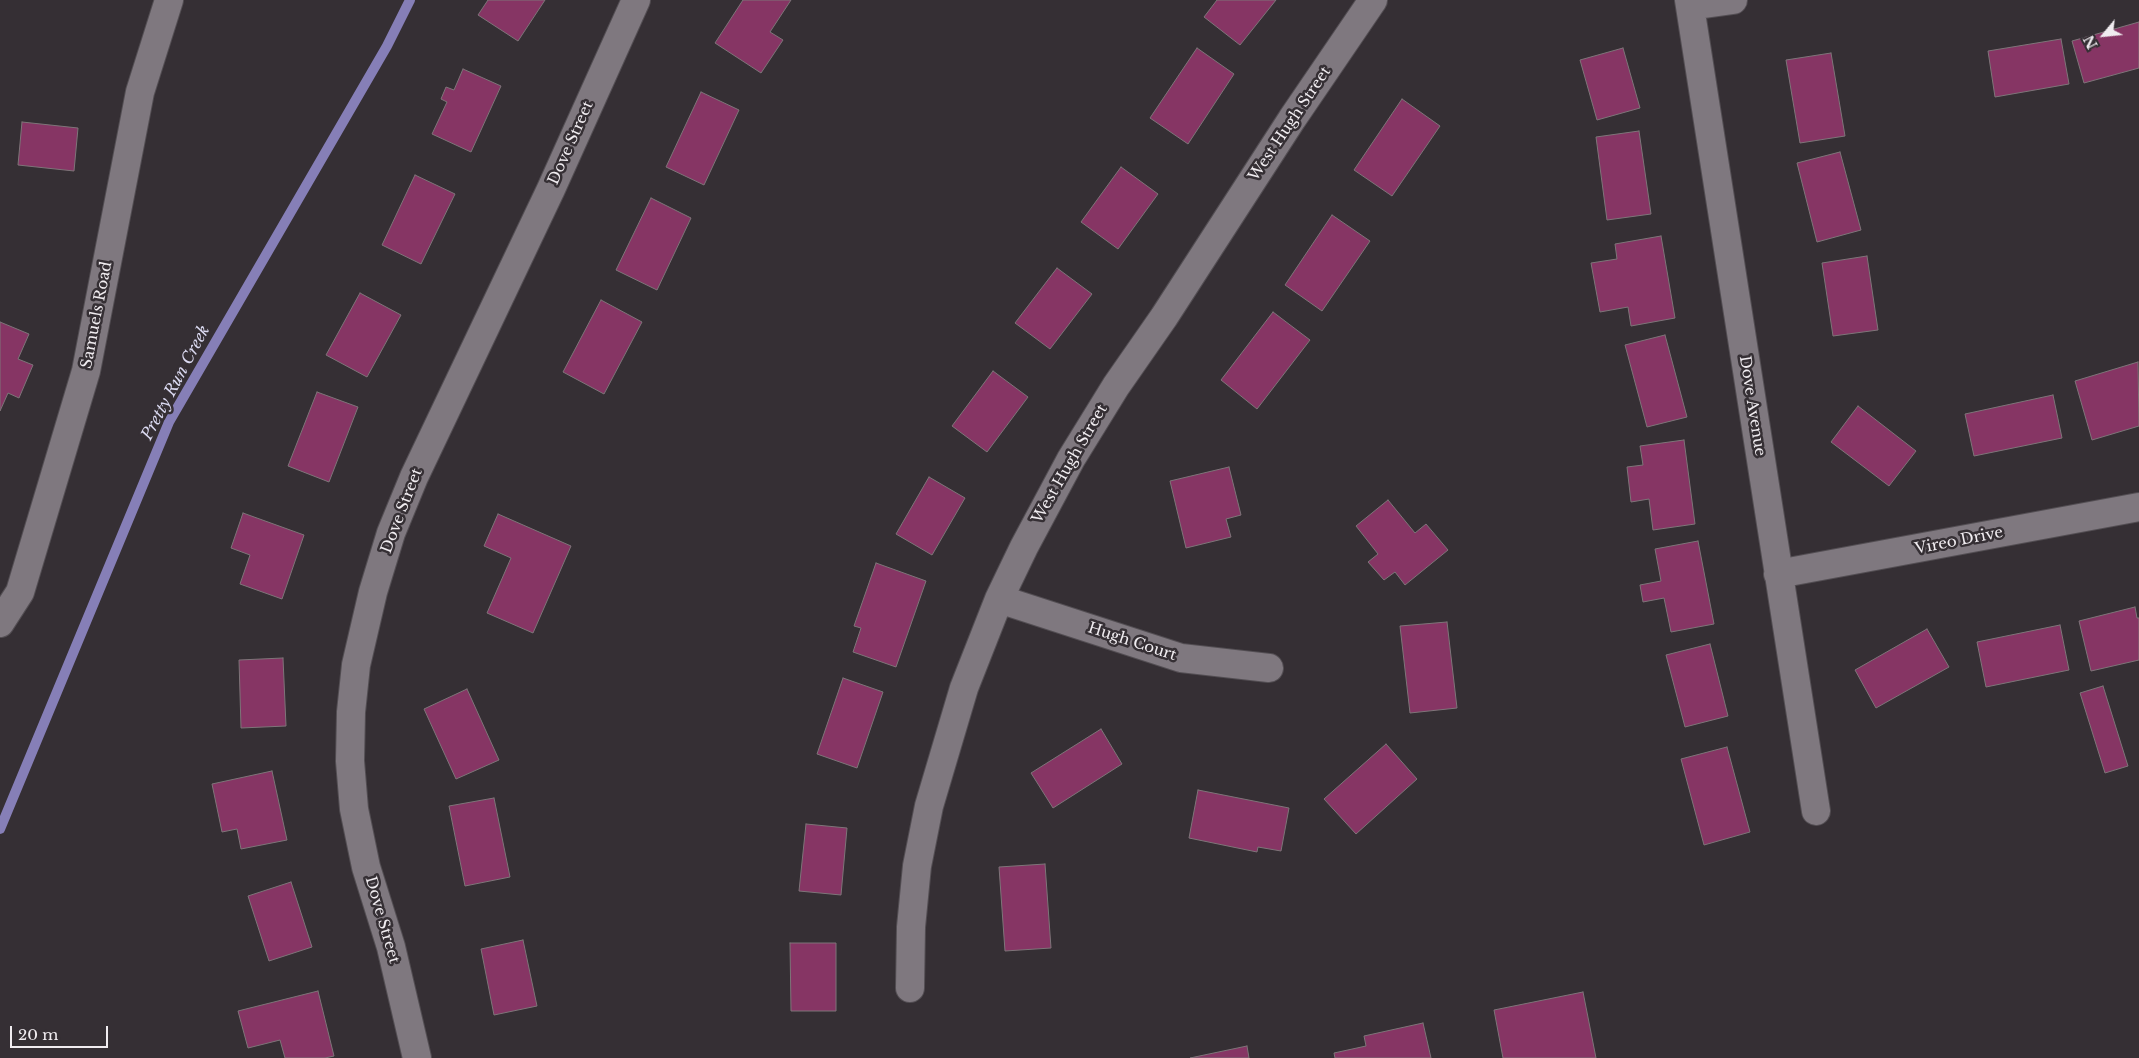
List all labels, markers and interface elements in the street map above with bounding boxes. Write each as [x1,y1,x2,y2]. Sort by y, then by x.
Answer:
north arrow [2079,10,2129,60]
text: N [2080,32,2102,52]
street label: West Hugh Street [1245,63,1335,185]
street label: Dove Street [545,98,597,188]
street label: Samuels Road [78,260,116,370]
water label: Pretty Run Creek [138,322,214,444]
street label: Dove Avenue [1735,354,1769,458]
street label: West Hugh Street [1029,401,1111,527]
street label: Dove Street [378,466,426,556]
street label: Vireo Drive [1913,524,2005,558]
street label: Hugh Court [1085,619,1179,665]
street label: Dove Street [361,874,403,966]
scale bar [12,1016,110,1048]
text: 20 m [18,1025,58,1044]

